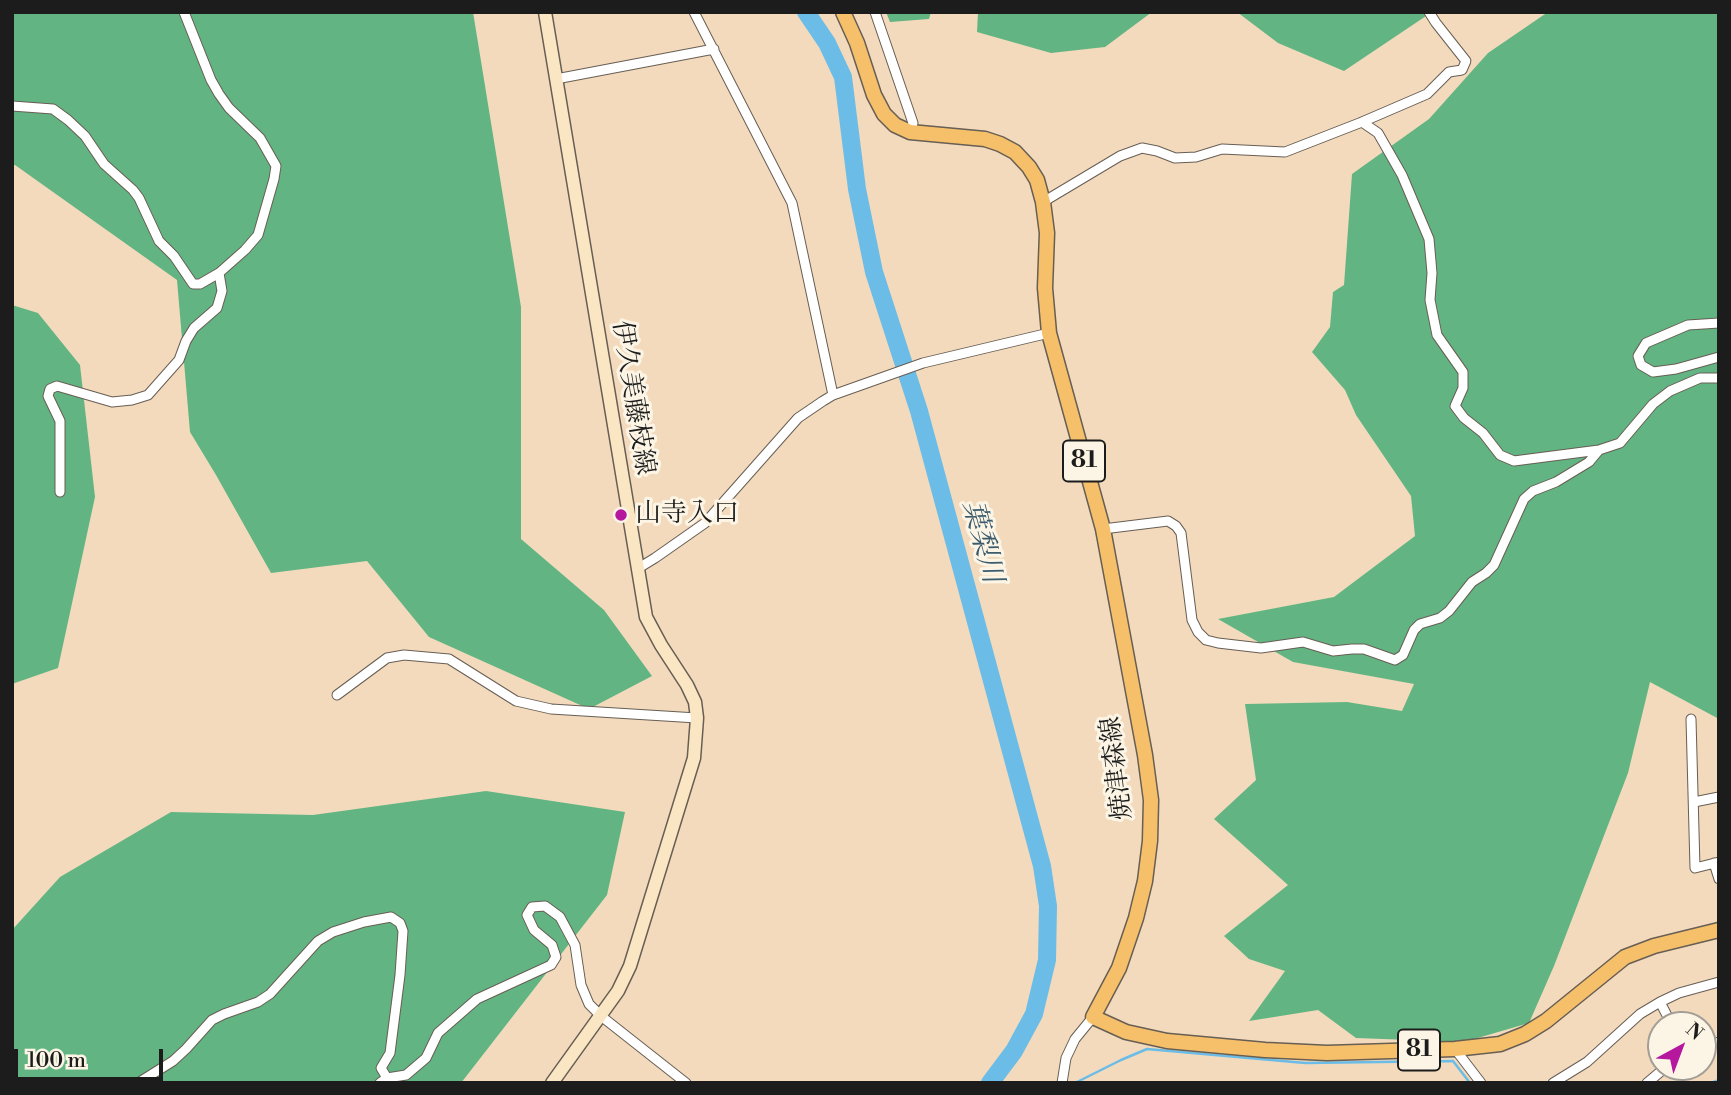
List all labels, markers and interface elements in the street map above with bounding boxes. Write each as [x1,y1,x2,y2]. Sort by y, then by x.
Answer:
street label: 伊久美藤枝線 [604,319,660,477]
road number: 81 [1063,440,1105,482]
water label: 葉梨川 [954,497,1008,587]
place label: 山寺入口 [635,499,739,531]
marker: 山寺入口 [613,507,629,523]
street label: 焼津森線 [1096,714,1140,822]
north arrow [1647,1011,1717,1081]
text: N [1681,1018,1708,1046]
road number: 81 [1398,1030,1440,1070]
scale bar [18,1036,166,1080]
text: 100 m [27,1048,86,1074]

